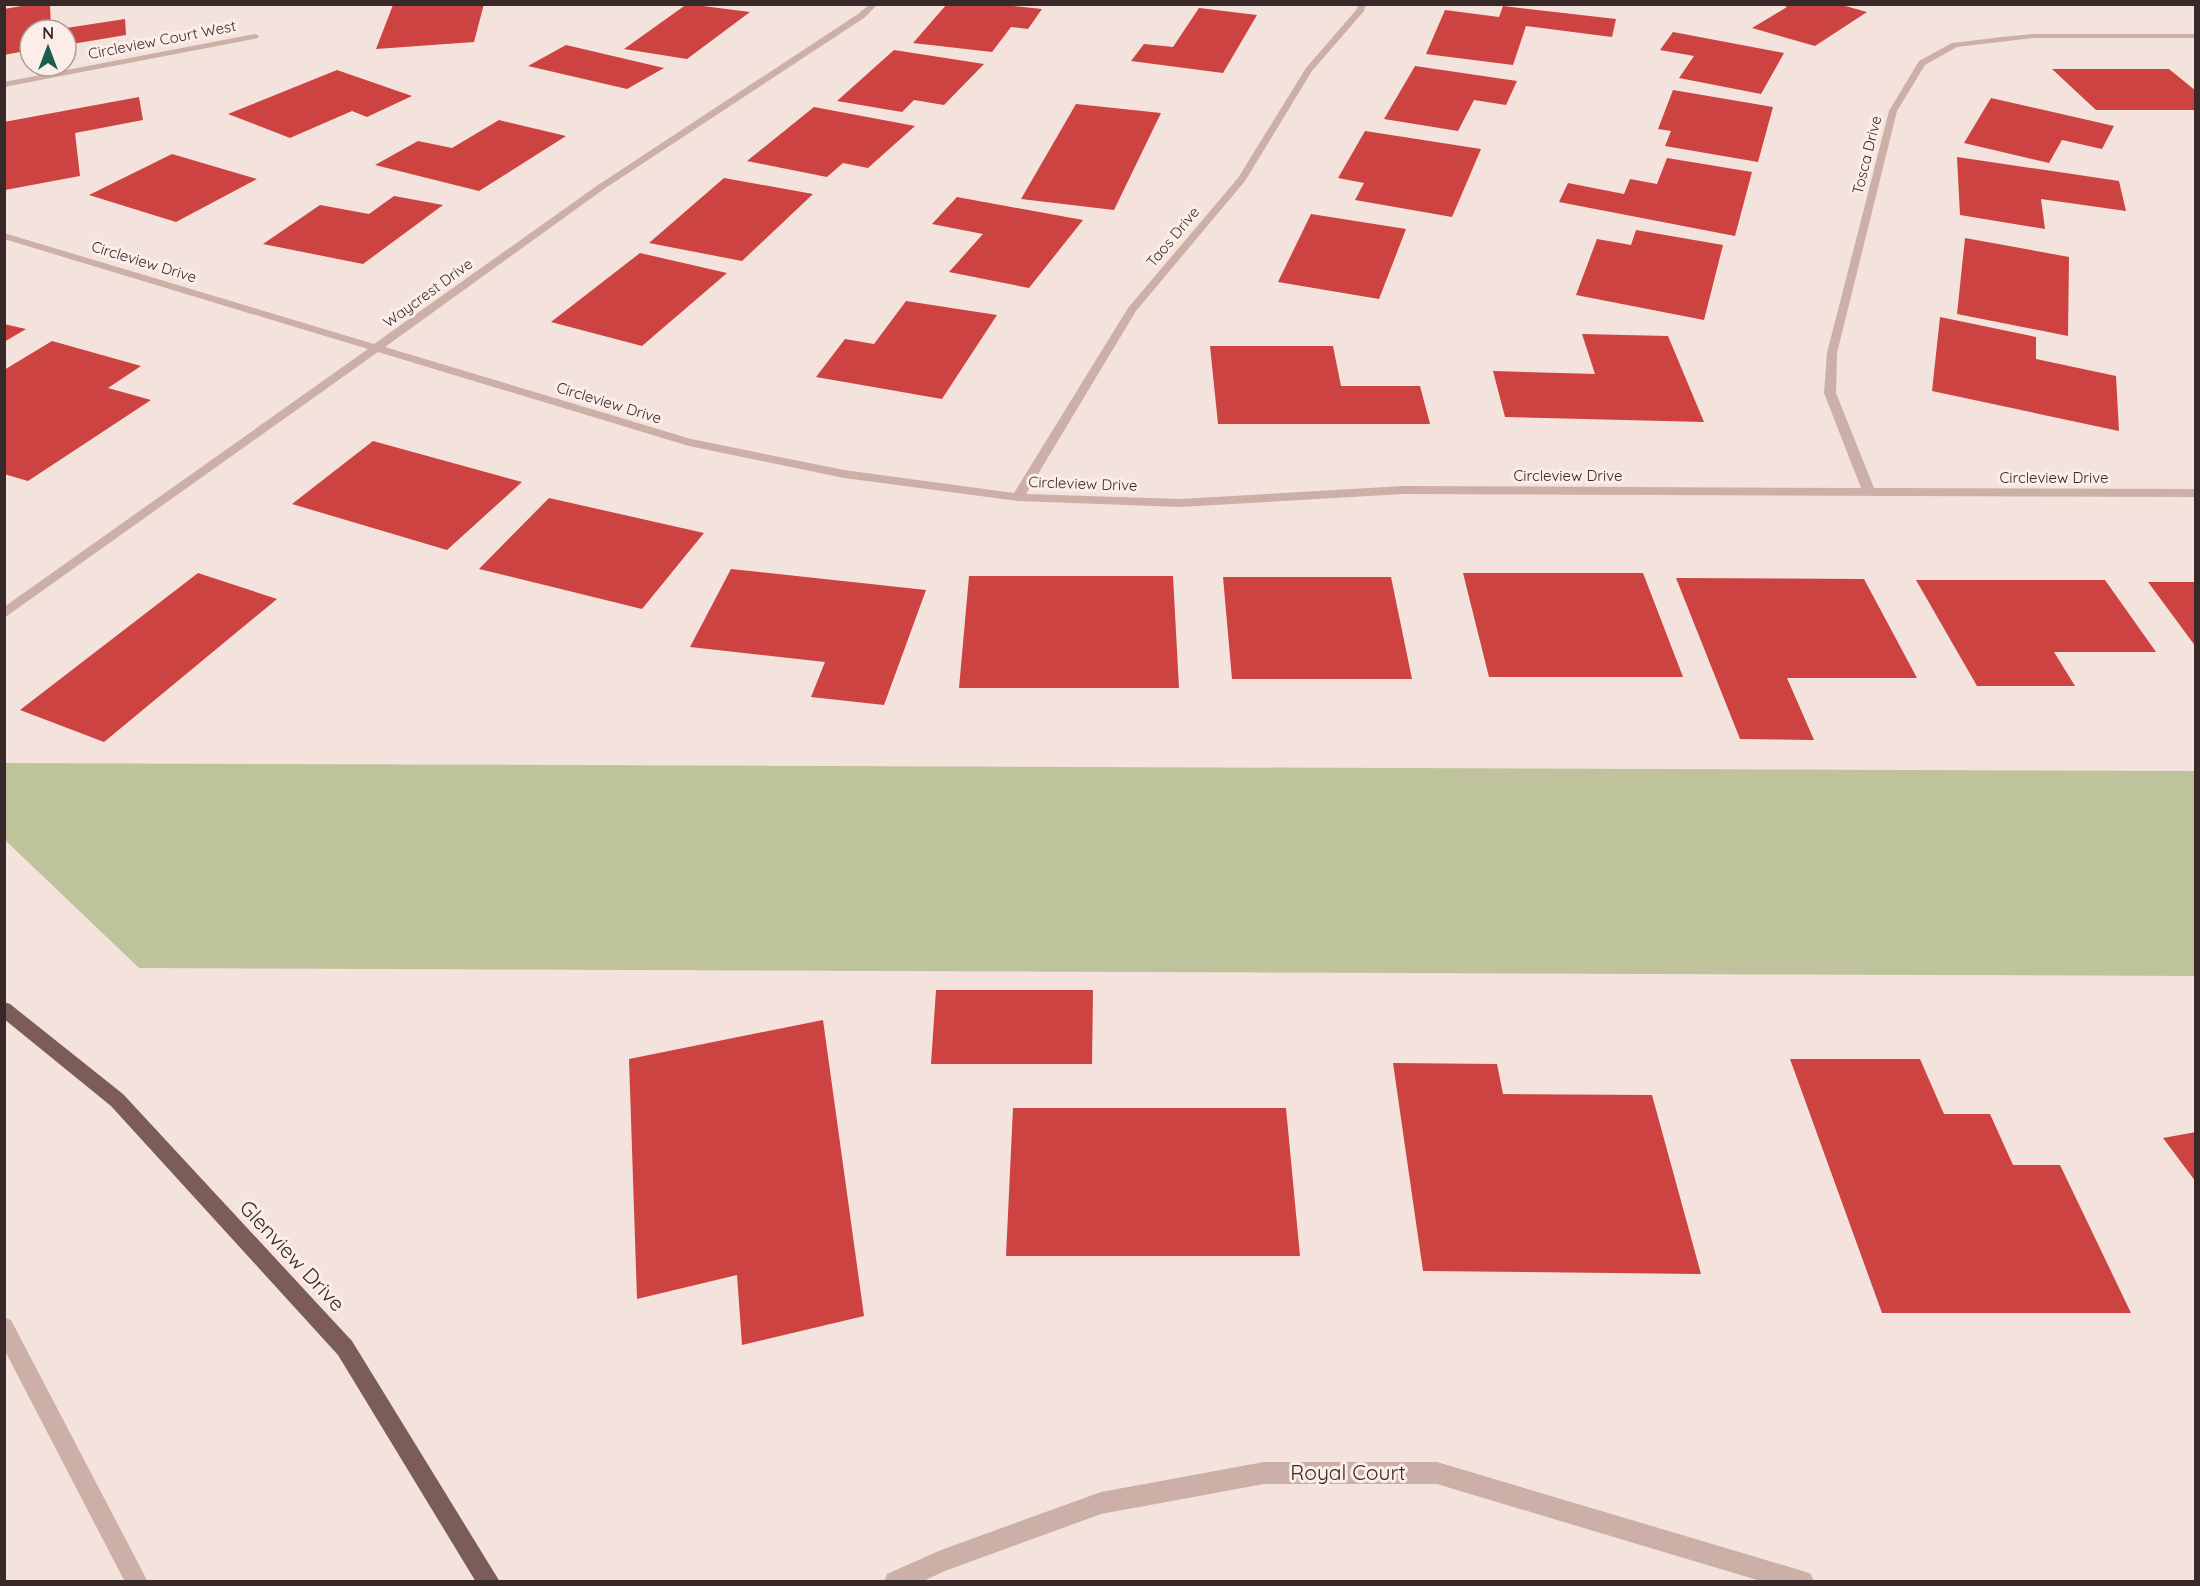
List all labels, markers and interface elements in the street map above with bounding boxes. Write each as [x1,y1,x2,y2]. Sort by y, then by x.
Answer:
street label: Circleview Court West [86,16,237,63]
north arrow [18,18,78,78]
text: N [42,23,54,43]
street label: Tosca Drive [1848,114,1885,196]
street label: Taos Drive [1142,203,1203,271]
street label: Circleview Drive [89,236,199,287]
street label: Waycrest Drive [379,254,476,331]
street label: Circleview Drive [554,377,664,428]
street label: Circleview Drive [1513,466,1623,485]
street label: Circleview Drive [1999,468,2109,487]
street label: Circleview Drive [1028,472,1138,495]
street label: Glenview Drive [235,1194,351,1316]
street label: Royal Court [1290,1459,1406,1485]

